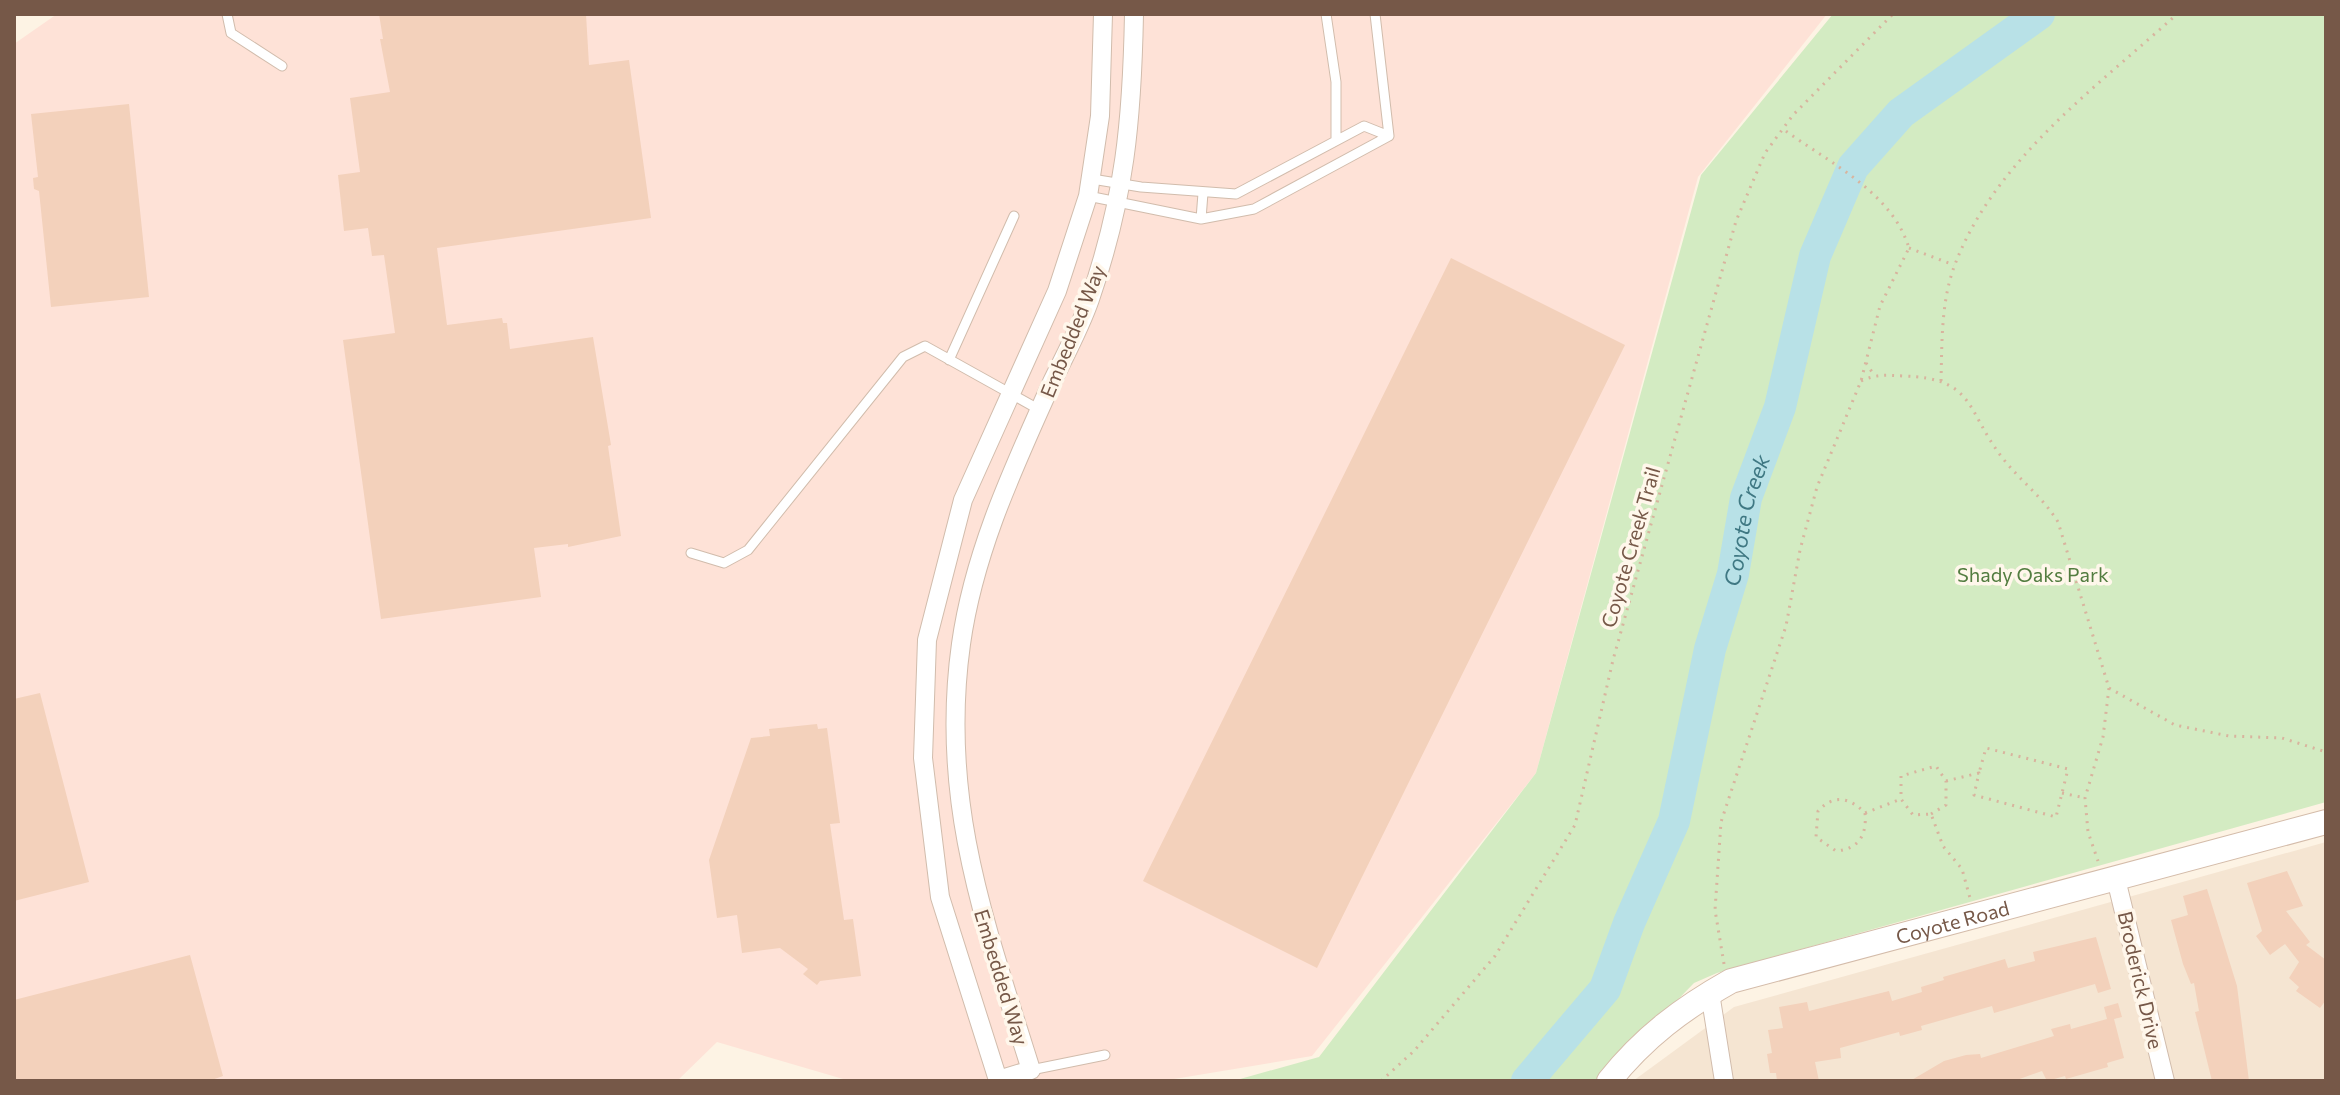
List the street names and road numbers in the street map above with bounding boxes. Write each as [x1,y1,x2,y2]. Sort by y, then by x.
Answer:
street label: Embedded Way [1035,261,1109,401]
street label: Coyote Creek Trail [1596,464,1664,630]
street label: Coyote Road [1893,895,2012,948]
street label: Embedded Way [970,906,1034,1048]
street label: Broderick Drive [2113,909,2169,1051]

